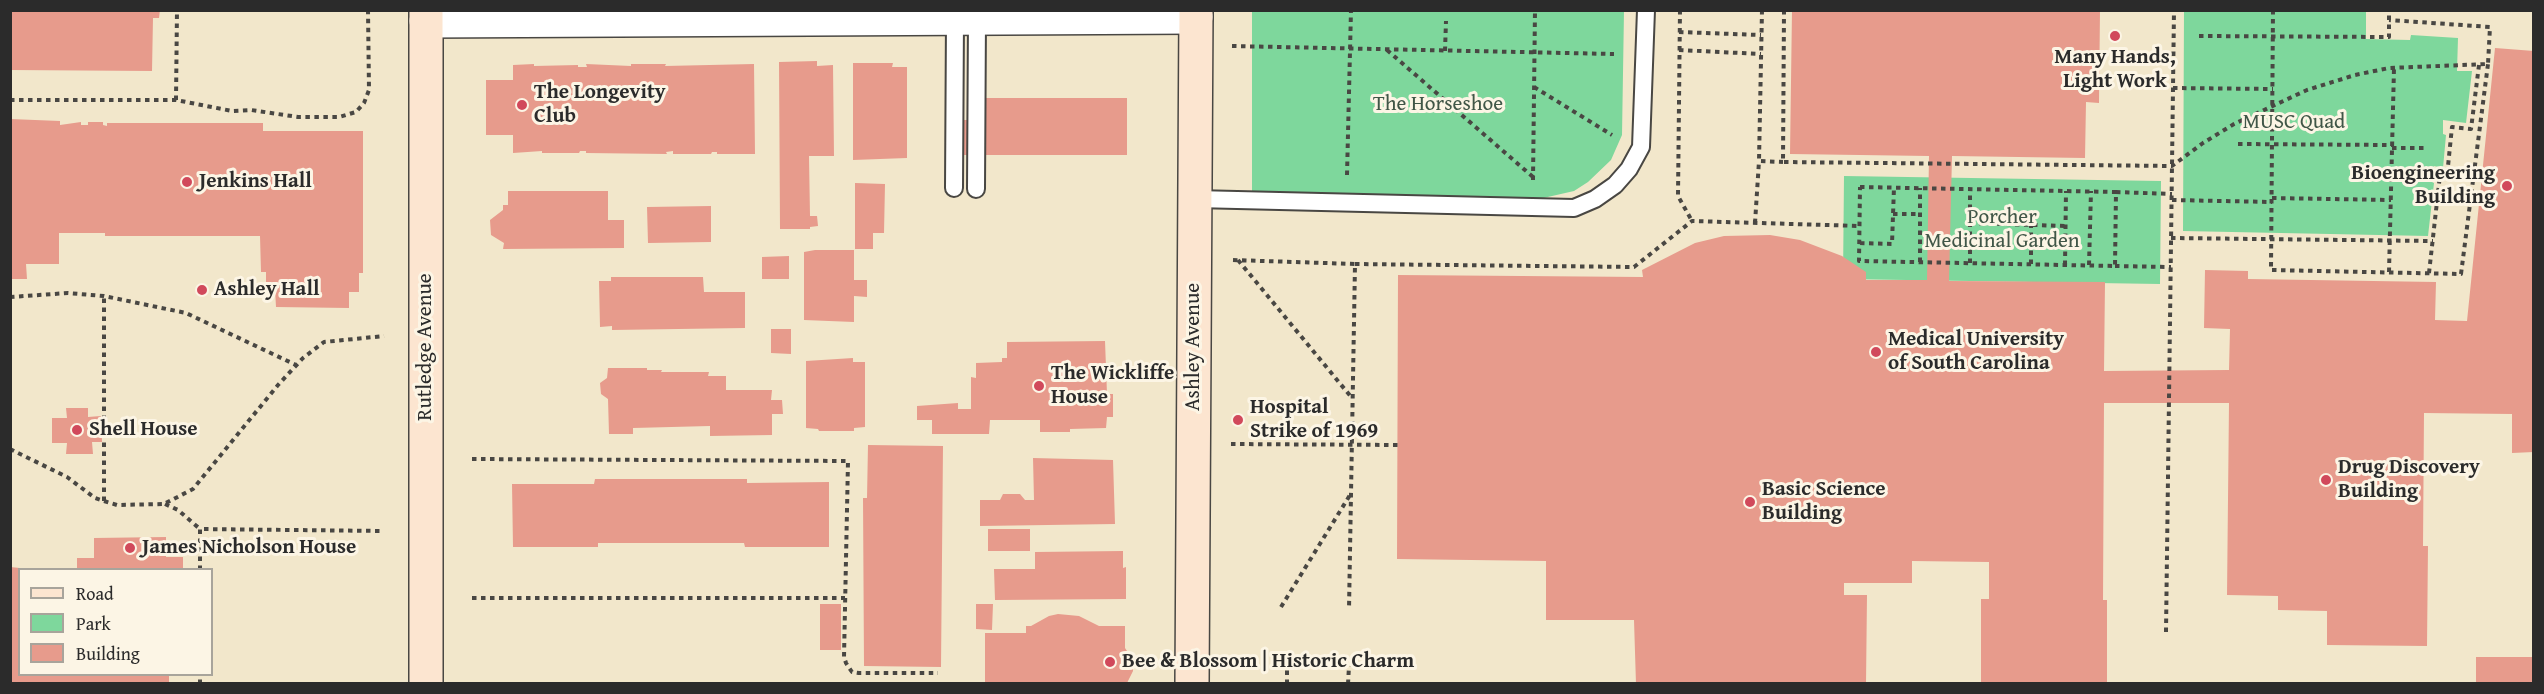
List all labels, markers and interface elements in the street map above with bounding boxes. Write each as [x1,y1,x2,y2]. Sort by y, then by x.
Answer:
marker: Many Hands, Light Work [2108,29,2122,43]
place label: Many Hands, Light Work [2054,45,2176,95]
place label: The Longevity Club [534,80,666,130]
park label: The Horseshoe [1373,92,1503,118]
marker: The Longevity Club [515,98,529,112]
park label: MUSC Quad [2243,110,2345,136]
place label: Bioengineering Building [2351,161,2495,211]
place label: Jenkins Hall [199,169,312,195]
marker: Jenkins Hall [180,175,194,189]
marker: Bioengineering Building [2500,179,2514,193]
park label: Porcher Medicinal Garden [1924,205,2080,255]
street label: Rutledge Avenue [413,273,439,421]
place label: Ashley Hall [214,277,319,303]
marker: Ashley Hall [195,283,209,297]
street label: Ashley Avenue [1181,283,1207,411]
place label: Medical University of South Carolina [1888,327,2064,377]
marker: Medical University of South Carolina [1869,345,1883,359]
place label: The Wickliffe House [1051,361,1174,411]
marker: The Wickliffe House [1032,379,1046,393]
place label: Hospital Strike of 1969 [1250,395,1378,445]
marker: Hospital Strike of 1969 [1231,413,1245,427]
place label: Shell House [89,417,198,443]
marker: Shell House [70,423,84,437]
place label: Drug Discovery Building [2338,455,2480,505]
marker: Drug Discovery Building [2319,473,2333,487]
place label: Basic Science Building [1762,477,1886,527]
marker: Basic Science Building [1743,495,1757,509]
place label: James Nicholson House [142,535,356,561]
marker: James Nicholson House [123,541,137,555]
legend [18,568,213,676]
text: Road [76,580,114,607]
text: Park [76,610,111,637]
text: Building [76,640,140,667]
place label: Bee & Blossom | Historic Charm [1122,649,1414,675]
marker: Bee & Blossom | Historic Charm [1103,655,1117,669]

